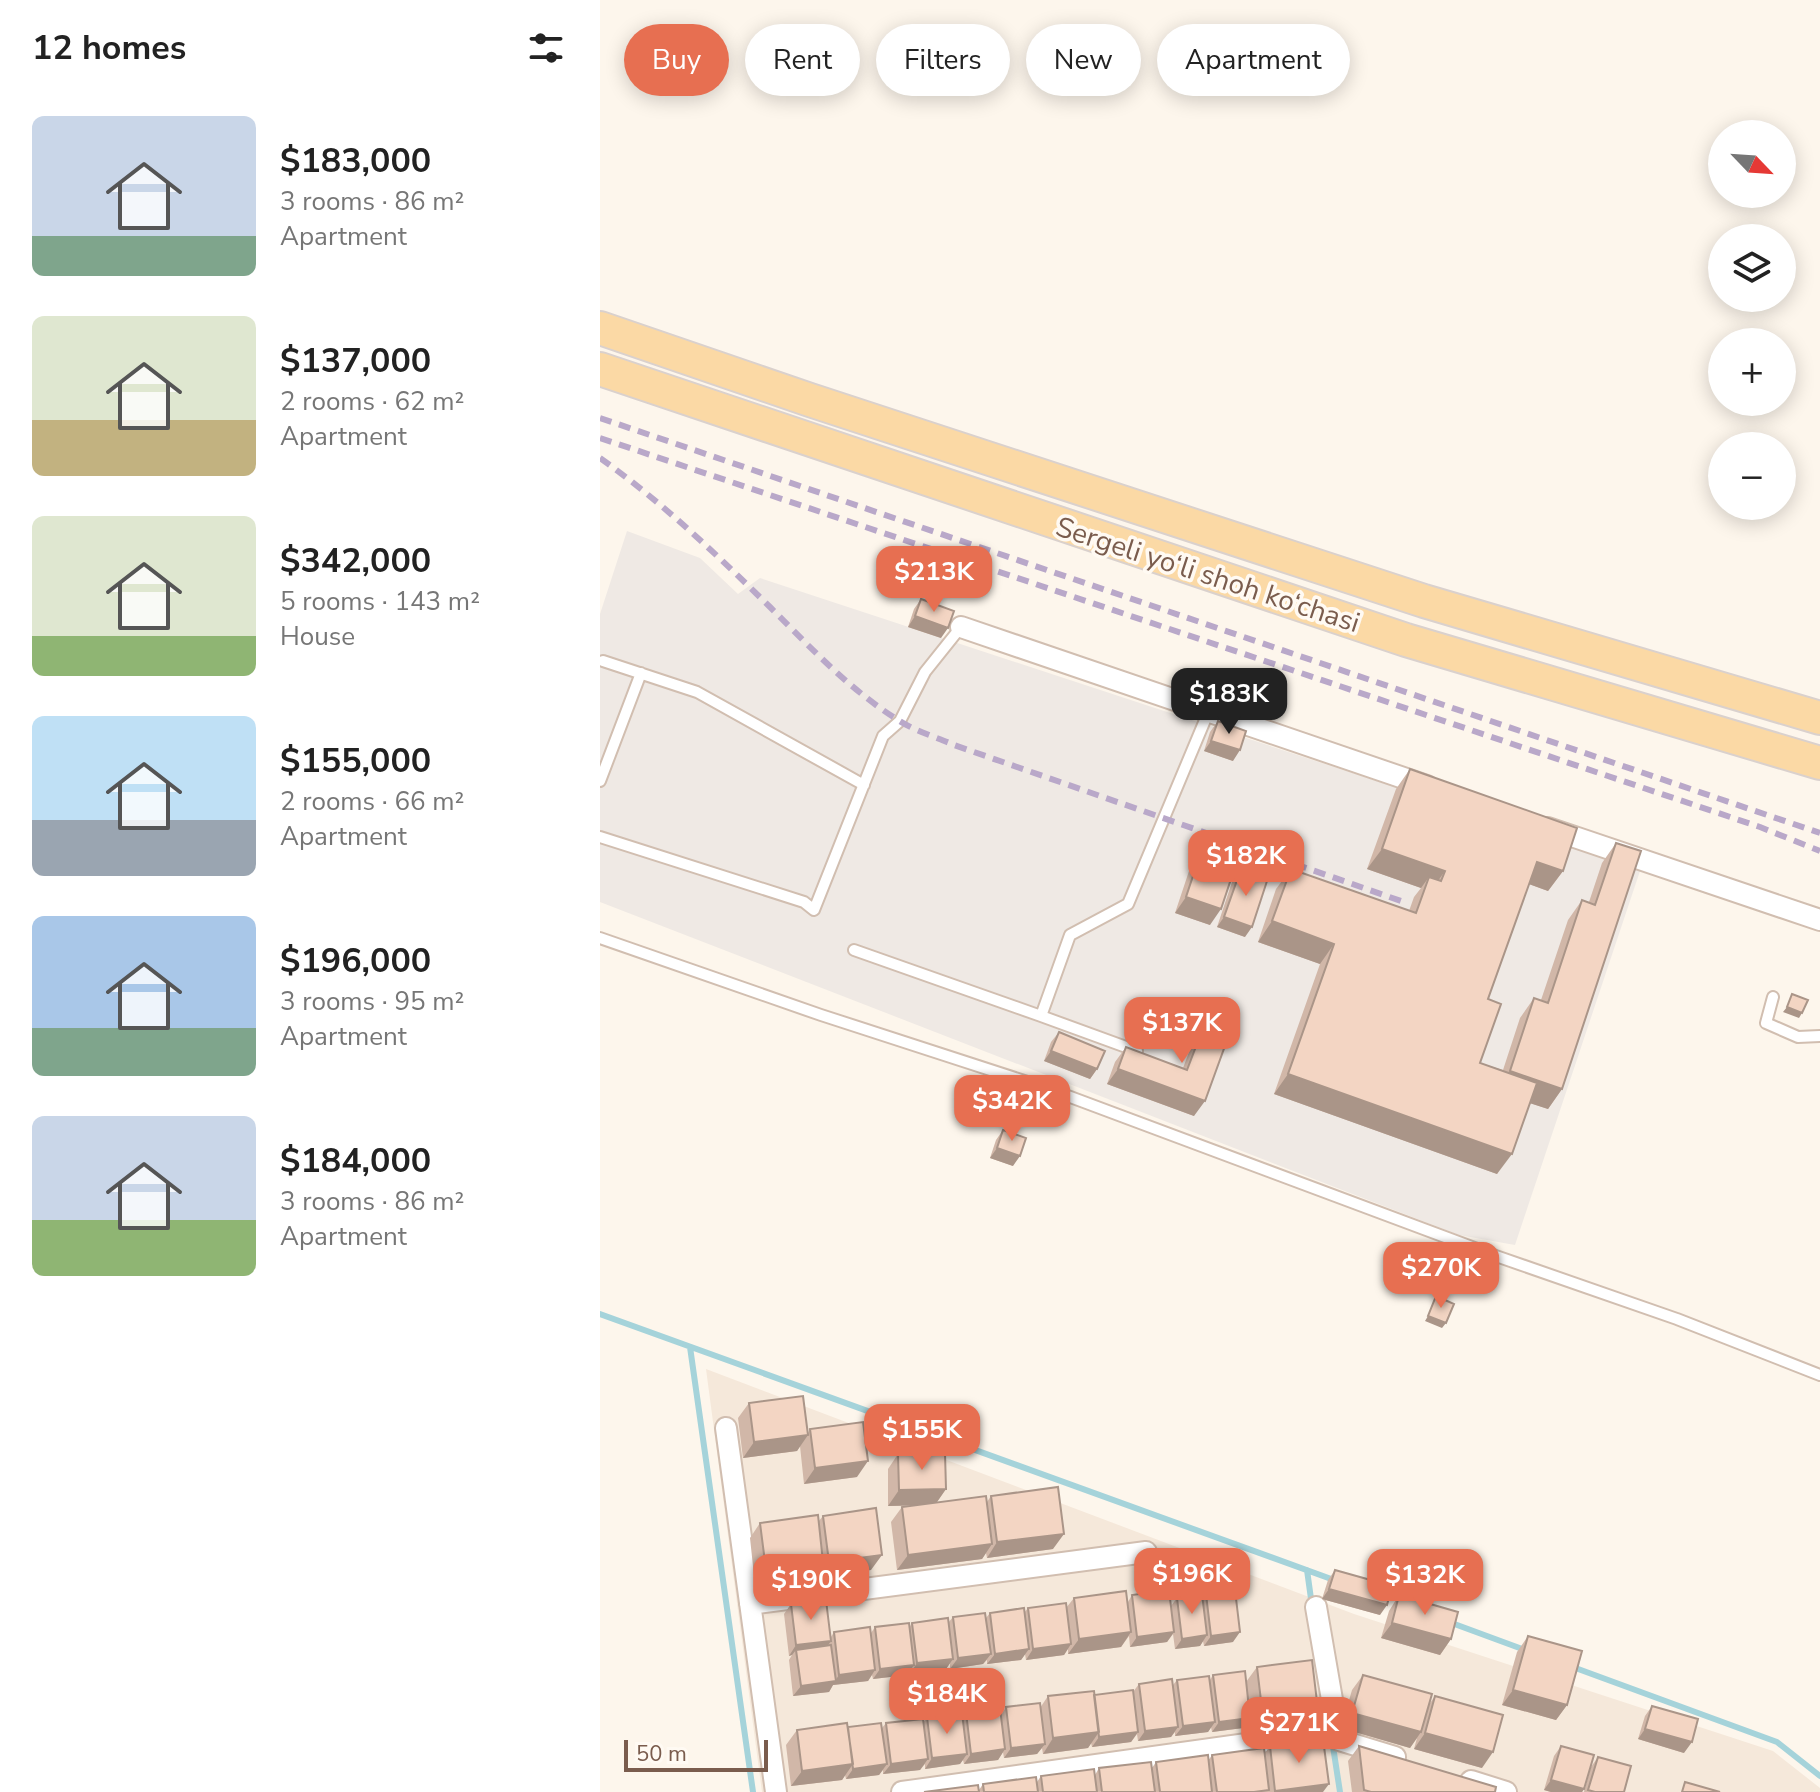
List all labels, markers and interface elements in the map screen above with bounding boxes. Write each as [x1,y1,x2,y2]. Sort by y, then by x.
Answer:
chip: Buy [624,24,729,96]
chip: Rent [745,24,860,96]
chip: Filters [876,24,1010,96]
chip: New [1026,24,1141,96]
chip: Apartment [1157,24,1350,96]
text: 12 homes [32,25,186,71]
icon: filters [524,26,568,70]
north arrow [1708,120,1796,208]
map controls [1708,120,1796,520]
text: $183,000 [280,138,431,184]
icon: home [96,148,192,244]
text: 3 rooms · 86 m² [280,184,464,219]
text: Apartment [280,219,407,254]
button: layers [1708,224,1796,312]
button: + [1708,328,1796,416]
text: $137,000 [280,338,431,384]
icon: home [96,348,192,444]
text: 2 rooms · 62 m² [280,384,464,419]
text: Apartment [280,419,407,454]
button: − [1708,432,1796,520]
street label: Sergeli yo‘li shoh ko‘chasi [1051,508,1365,642]
text: $342,000 [280,538,431,584]
pin: $213K [878,546,990,614]
icon: home [96,548,192,644]
text: $213K [894,554,974,589]
text: 5 rooms · 143 m² [280,584,480,619]
text: House [280,619,355,654]
pin: $183K [1173,668,1285,736]
text: $183K [1189,676,1269,711]
text: $155,000 [280,738,431,784]
icon: home [96,748,192,844]
text: 2 rooms · 66 m² [280,784,464,819]
text: Apartment [280,819,407,854]
pin: $182K [1190,830,1302,898]
text: $182K [1206,838,1286,873]
text: $196,000 [280,938,431,984]
icon: home [96,948,192,1044]
text: 3 rooms · 95 m² [280,984,464,1019]
pin: $137K [1126,997,1238,1065]
text: $137K [1142,1005,1222,1040]
text: Apartment [280,1019,407,1054]
pin: $342K [956,1075,1068,1143]
text: $342K [972,1083,1052,1118]
text: $184,000 [280,1138,431,1184]
icon: home [96,1148,192,1244]
text: 3 rooms · 86 m² [280,1184,464,1219]
text: Apartment [280,1219,407,1254]
pin: $270K [1385,1242,1497,1310]
text: $270K [1401,1250,1481,1285]
pin: $155K [866,1404,978,1472]
text: $155K [882,1412,962,1447]
pin: $196K [1136,1548,1248,1616]
pin: $132K [1369,1549,1481,1617]
pin: $190K [755,1554,867,1622]
text: $196K [1152,1556,1232,1591]
text: $132K [1385,1557,1465,1592]
text: $190K [771,1562,851,1597]
pin: $184K [891,1668,1003,1736]
text: $184K [907,1676,987,1711]
pin: $271K [1243,1697,1355,1765]
text: $271K [1259,1705,1339,1740]
scale bar [624,1736,768,1772]
text: 50 m [636,1739,687,1769]

